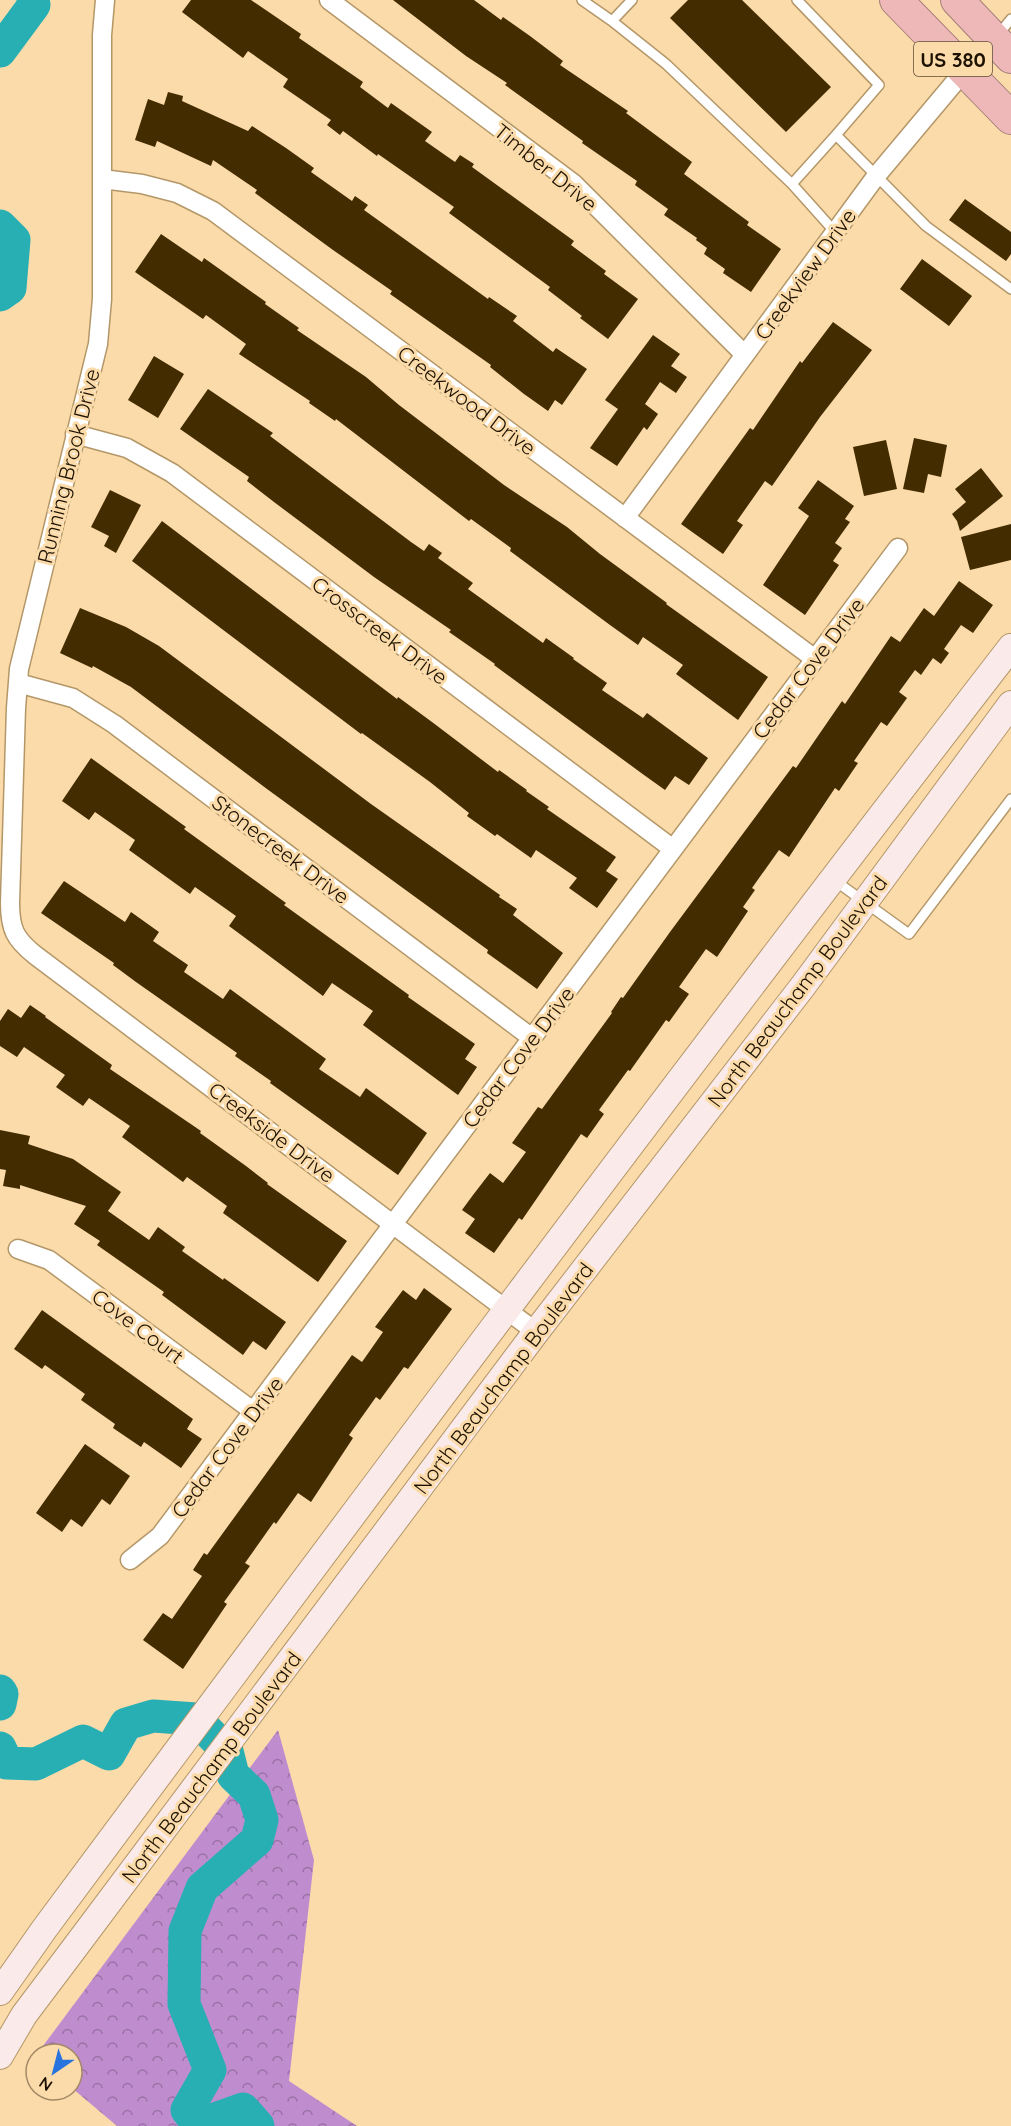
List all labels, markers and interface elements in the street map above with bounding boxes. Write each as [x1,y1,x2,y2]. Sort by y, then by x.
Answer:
road number: US 380 [914,42,992,76]
street label: Timber Drive [489,117,603,217]
street label: Creekview Drive [749,203,861,345]
street label: Creekwood Drive [393,340,541,460]
street label: Running Brook Drive [31,366,105,566]
street label: Crosscreek Drive [307,570,453,690]
street label: Cedar Cove Drive [746,592,870,744]
street label: Stonecreek Drive [207,789,355,909]
street label: North Beauchamp Boulevard [702,870,892,1112]
street label: Cedar Cove Drive [456,981,580,1133]
street label: Creekside Drive [204,1076,340,1188]
street label: North Beauchamp Boulevard [408,1257,598,1499]
street label: Cove Court [87,1283,189,1369]
street label: Cedar Cove Drive [165,1371,289,1523]
street label: North Beauchamp Boulevard [116,1646,306,1888]
north arrow [24,2042,84,2102]
text: N [35,2073,56,2096]

